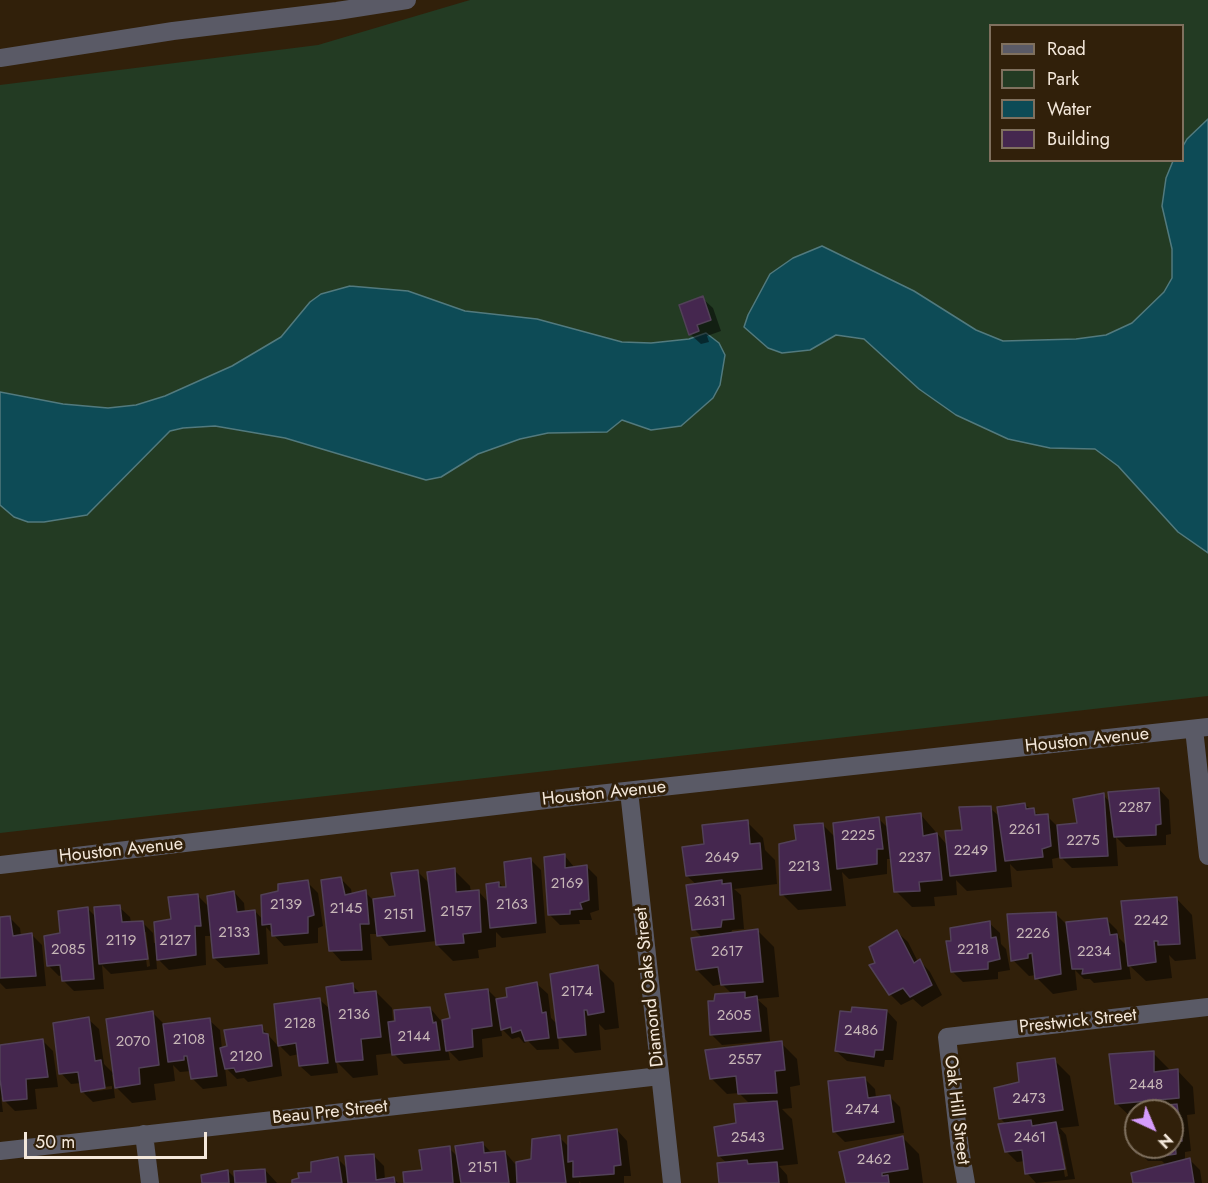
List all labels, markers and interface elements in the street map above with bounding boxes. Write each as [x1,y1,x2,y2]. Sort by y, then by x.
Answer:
legend [989,24,1184,162]
text: Road [1047,36,1086,62]
text: Park [1047,66,1079,92]
text: Water [1047,96,1091,122]
text: Building [1047,126,1110,152]
street label: Houston Avenue [1024,724,1150,758]
street label: Houston Avenue [541,777,667,811]
house number: 2287 [1119,799,1151,817]
house number: 2261 [1009,821,1041,839]
house number: 2225 [841,827,875,845]
house number: 2275 [1066,832,1100,850]
street label: Houston Avenue [58,834,184,868]
house number: 2249 [954,842,988,860]
house number: 2649 [705,849,739,867]
house number: 2237 [899,849,931,867]
house number: 2213 [788,858,820,876]
house number: 2169 [551,875,583,893]
house number: 2631 [694,893,726,911]
house number: 2139 [270,896,302,914]
house number: 2163 [496,896,528,914]
house number: 2145 [330,900,362,918]
house number: 2157 [440,903,472,921]
house number: 2151 [384,906,414,924]
street label: Diamond Oaks Street [631,906,669,1068]
house number: 2242 [1134,912,1168,930]
house number: 2133 [218,924,250,942]
house number: 2226 [1016,925,1050,943]
house number: 2119 [106,932,136,950]
house number: 2127 [159,932,191,950]
house number: 2085 [51,941,85,959]
house number: 2218 [957,941,989,959]
house number: 2617 [711,943,743,961]
house number: 2234 [1077,943,1111,961]
house number: 2174 [561,983,593,1001]
street label: Prestwick Street [1018,1005,1138,1039]
house number: 2136 [338,1006,370,1024]
house number: 2605 [717,1007,751,1025]
house number: 2128 [284,1015,316,1033]
house number: 2486 [844,1022,878,1040]
house number: 2144 [398,1028,430,1046]
house number: 2108 [173,1031,205,1049]
house number: 2070 [116,1033,150,1051]
house number: 2120 [230,1048,262,1066]
house number: 2557 [728,1051,762,1069]
street label: Oak Hill Street [939,1054,973,1166]
house number: 2448 [1129,1076,1163,1094]
house number: 2473 [1012,1090,1046,1108]
street label: Beau Pre Street [271,1096,389,1130]
north arrow [1124,1099,1184,1159]
house number: 2474 [845,1101,879,1119]
scale bar [27,1120,210,1158]
text: N [1153,1128,1178,1154]
text: 50 m [35,1129,75,1155]
house number: 2543 [731,1129,765,1147]
house number: 2461 [1014,1129,1046,1147]
house number: 2462 [857,1151,891,1169]
house number: 2151 [468,1159,498,1177]

